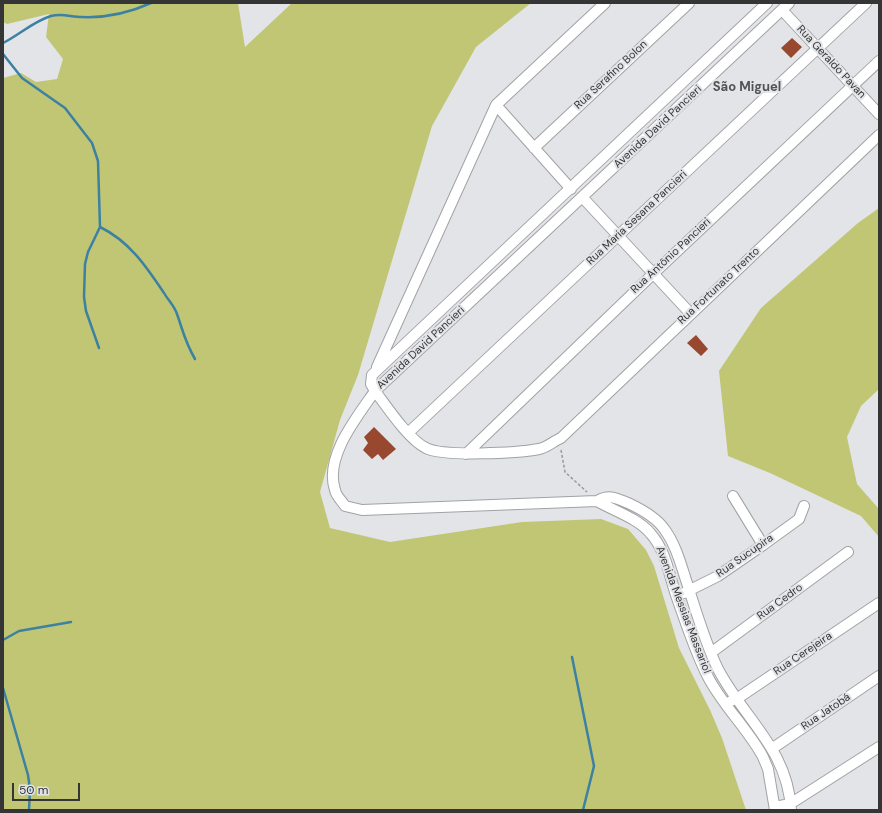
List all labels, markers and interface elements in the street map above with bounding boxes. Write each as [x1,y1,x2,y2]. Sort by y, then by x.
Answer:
street label: Rua Geraldo Pavan [794,23,868,101]
street label: Rua Serafino Bolon [572,38,650,112]
district label: São Miguel [713,80,781,96]
street label: Avenida David Pancieri [611,83,705,171]
street label: Rua Maria Sesana Pancieri [584,168,690,268]
street label: Rua Antônio Pancieri [628,215,714,297]
street label: Rua Fortunato Trento [675,245,763,327]
street label: Avenida David Pancieri [374,304,468,392]
street label: Rua Sucupira [714,531,776,581]
street label: Avenida Messias Massariol [653,545,713,675]
street label: Rua Cedro [755,581,805,623]
street label: Rua Cerejeira [771,630,835,678]
street label: Rua Jatobá [799,691,853,733]
scale bar [14,775,82,801]
text: 50 m [19,782,48,798]

